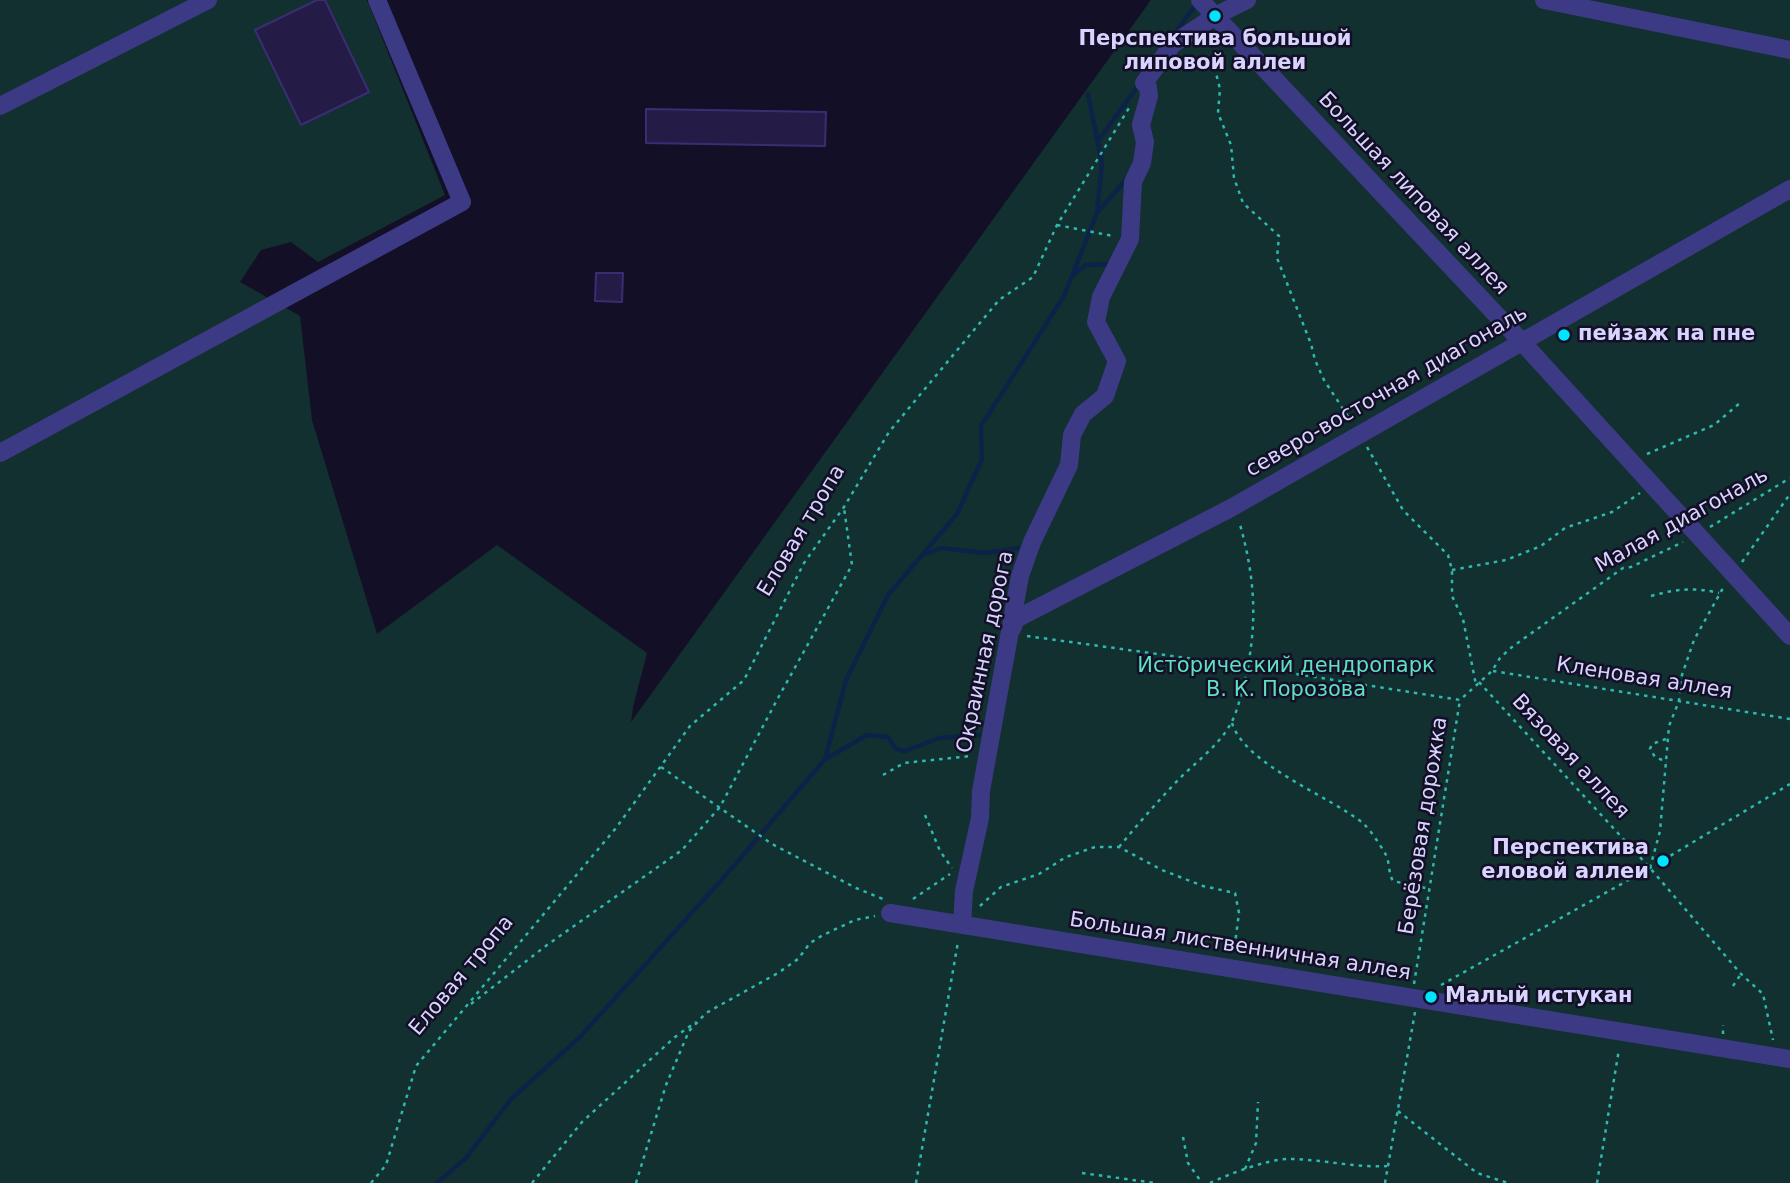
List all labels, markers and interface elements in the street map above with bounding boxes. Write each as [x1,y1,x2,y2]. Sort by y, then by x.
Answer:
marker: Перспектива большой липовой аллеи [1207,8,1223,24]
place label: Перспектива большой липовой аллеи [1078,27,1352,77]
street label: Большая липовая аллея [1312,87,1514,301]
street label: северо-восточная диагональ [1242,301,1532,483]
place label: пейзаж на пне [1578,322,1755,348]
marker: пейзаж на пне [1556,327,1572,343]
street label: Еловая тропа [753,461,851,601]
street label: Малая диагональ [1591,463,1773,579]
street label: Окраинная дорога [952,549,1020,755]
street label: Кленовая аллея [1554,653,1734,705]
park label: Исторический дендропарк В. К. Порозова [1137,654,1435,704]
street label: Вязовая аллея [1506,690,1634,824]
street label: Берёзовая дорожка [1394,715,1454,937]
place label: Перспектива еловой аллеи [1481,836,1649,886]
marker: Перспектива еловой аллеи [1655,853,1671,869]
street label: Большая лиственничная аллея [1068,908,1412,986]
street label: Еловая тропа [404,911,520,1041]
place label: Малый истукан [1445,984,1632,1010]
marker: Малый истукан [1423,989,1439,1005]

